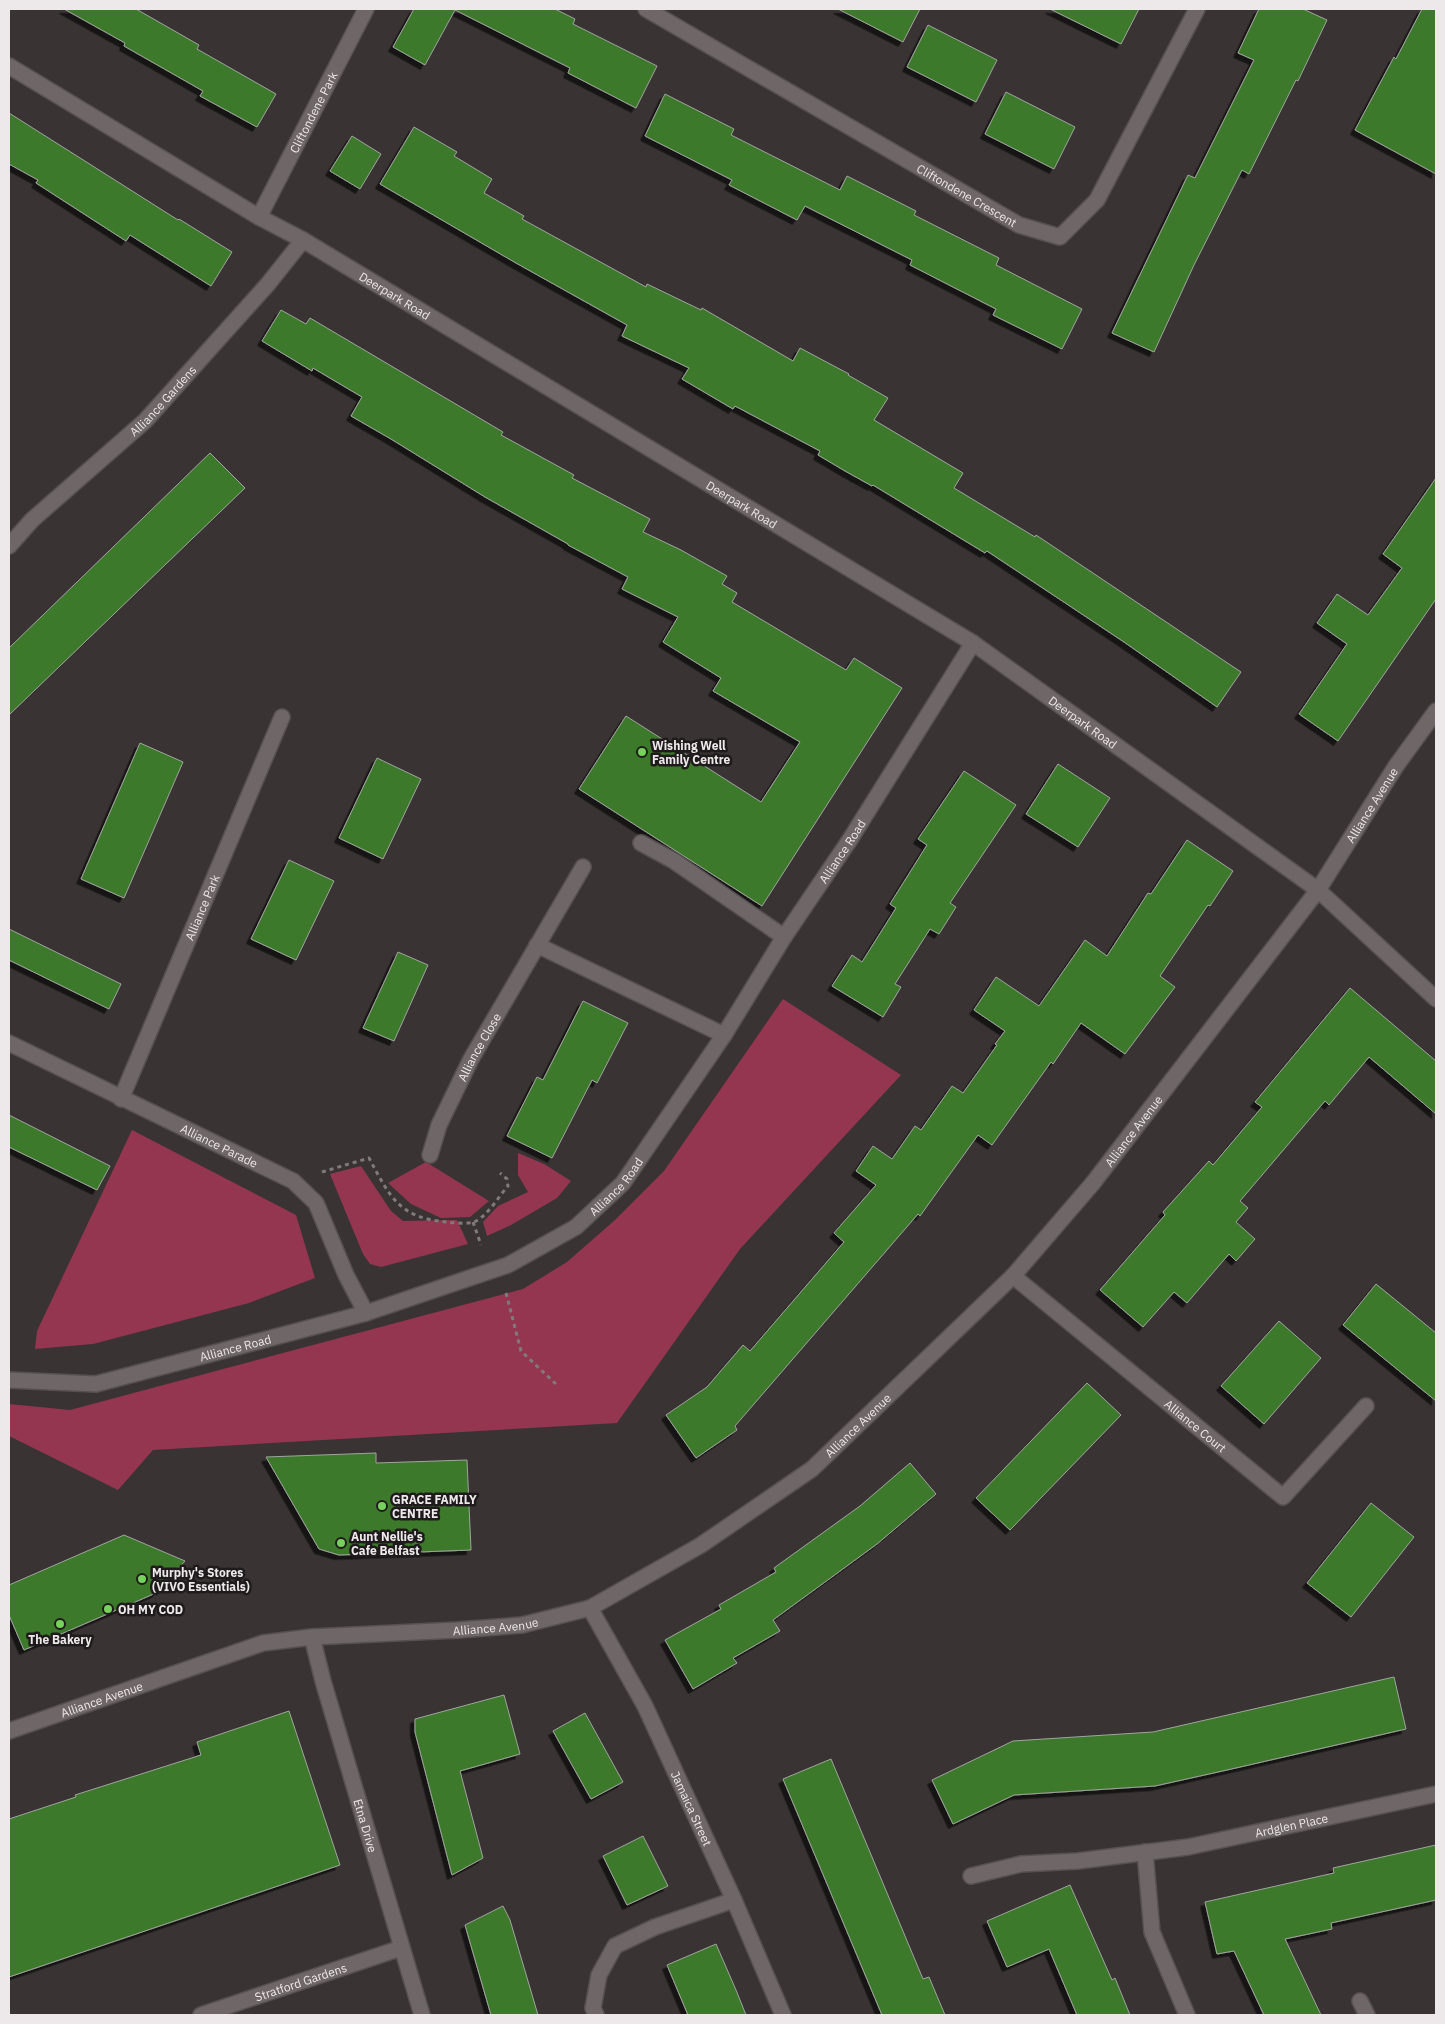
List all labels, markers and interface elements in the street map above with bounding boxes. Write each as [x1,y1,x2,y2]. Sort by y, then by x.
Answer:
street label: Cliftondene Park [286,68,340,155]
street label: Cliftondene Crescent [914,160,1020,230]
street label: Deerpark Road [357,268,433,322]
street label: Alliance Gardens [126,362,199,439]
street label: Deerpark Road [704,477,780,531]
street label: Deerpark Road [1046,692,1120,751]
place label: Wishing Well Family Centre [652,738,730,767]
marker: Wishing Well Family Centre [636,746,648,758]
street label: Alliance Avenue [1342,764,1401,845]
street label: Alliance Road [815,816,868,886]
street label: Alliance Park [181,871,223,943]
street label: Alliance Close [454,1010,504,1083]
street label: Alliance Avenue [1101,1092,1165,1169]
street label: Alliance Parade [179,1120,261,1171]
street label: Alliance Road [586,1155,646,1219]
street label: Alliance Road [198,1331,273,1364]
street label: Alliance Avenue [821,1390,894,1460]
street label: Alliance Court [1162,1396,1230,1455]
place label: GRACE FAMILY CENTRE [392,1492,477,1521]
marker: GRACE FAMILY CENTRE [376,1500,388,1512]
place label: Aunt Nellie's Cafe Belfast [351,1529,423,1558]
marker: Aunt Nellie's Cafe Belfast [335,1537,347,1549]
place label: Murphy's Stores (VIVO Essentials) [152,1565,250,1594]
marker: Murphy's Stores (VIVO Essentials) [136,1573,148,1585]
place label: OH MY COD [118,1602,183,1617]
marker: OH MY COD [102,1603,114,1615]
street label: Alliance Avenue [452,1614,540,1638]
marker: The Bakery [54,1618,66,1630]
place label: The Bakery [28,1632,92,1647]
street label: Alliance Avenue [59,1678,145,1720]
street label: Jamaica Street [668,1769,716,1848]
street label: Etna Drive [351,1797,381,1854]
street label: Ardglen Place [1253,1810,1330,1840]
street label: Stratford Gardens [253,1959,349,2004]

